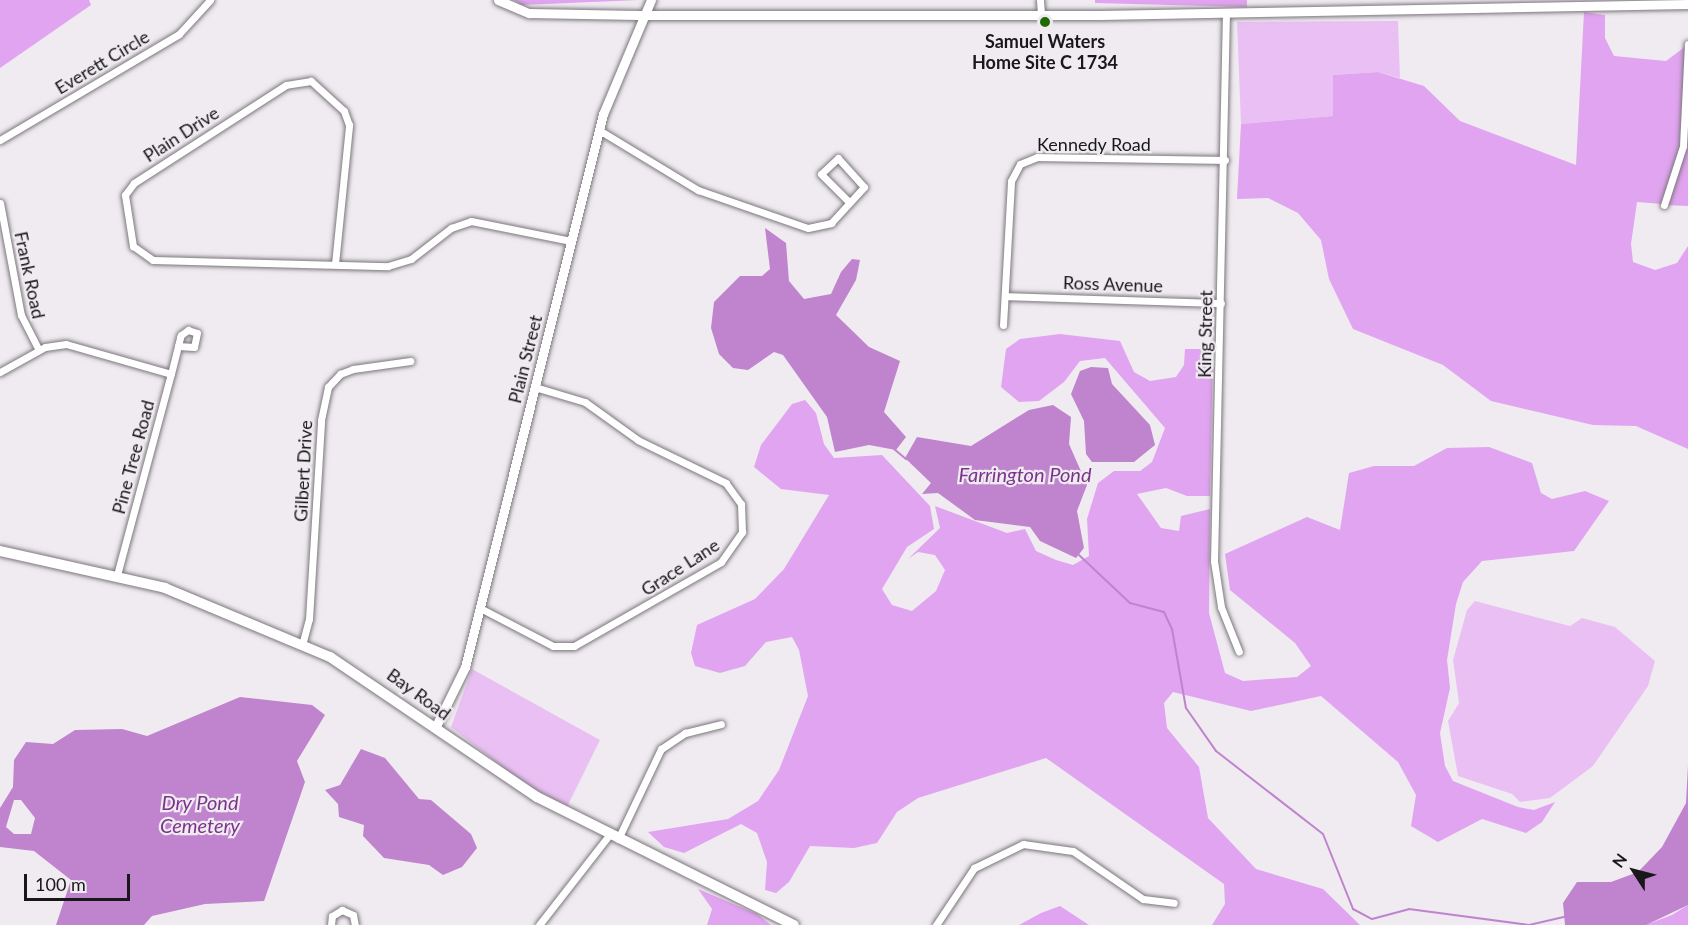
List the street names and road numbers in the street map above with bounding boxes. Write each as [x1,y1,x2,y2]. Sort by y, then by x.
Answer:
street label: Everett Circle [51,25,153,99]
street label: Plain Drive [139,102,223,166]
street label: Kennedy Road [1037,133,1151,155]
street label: Frank Road [10,229,50,321]
street label: Ross Avenue [1062,271,1164,297]
street label: King Street [1193,290,1217,378]
street label: Plain Street [504,313,546,405]
street label: Pine Tree Road [107,397,159,517]
street label: Gilbert Drive [290,420,316,522]
street label: Grace Lane [637,534,723,600]
street label: Bay Road [383,664,455,724]

